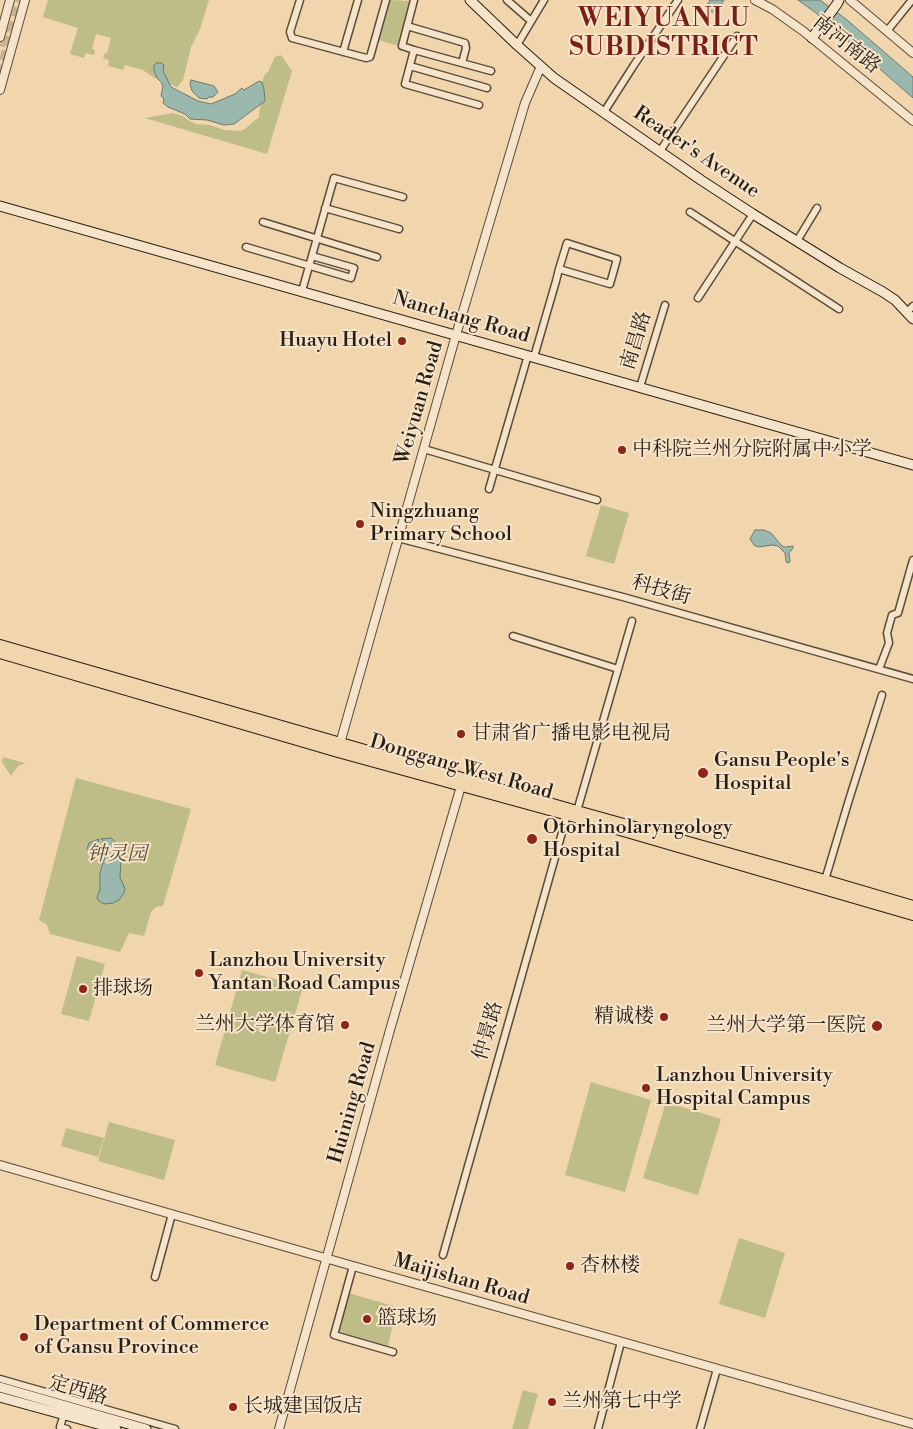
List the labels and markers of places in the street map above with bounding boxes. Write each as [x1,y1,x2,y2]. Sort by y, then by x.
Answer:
place label: Huayu Hotel [279,329,392,353]
marker: Huayu Hotel [396,335,408,347]
place label: 中科院兰州分院附属中小学 [632,438,872,462]
marker: 中科院兰州分院附属中小学 [616,444,628,456]
place label: Ningzhuang Primary School [370,500,512,547]
marker: Ningzhuang Primary School [354,518,366,530]
place label: 甘肃省广播电影电视局 [471,722,671,746]
marker: 甘肃省广播电影电视局 [455,728,467,740]
place label: Gansu People's Hospital [714,749,850,796]
marker: Gansu People's Hospital [696,766,710,780]
place label: Otorhinolaryngology Hospital [543,816,733,863]
marker: Otorhinolaryngology Hospital [525,832,539,846]
place label: Lanzhou University Yantan Road Campus [209,949,400,996]
marker: Lanzhou University Yantan Road Campus [193,967,205,979]
place label: 排球场 [93,977,153,1001]
marker: 排球场 [77,983,89,995]
place label: 精诚楼 [594,1005,654,1029]
marker: 精诚楼 [658,1011,670,1023]
place label: 兰州大学体育馆 [195,1013,335,1037]
place label: 兰州大学第一医院 [706,1014,866,1038]
marker: 兰州大学体育馆 [339,1019,351,1031]
marker: 兰州大学第一医院 [870,1019,884,1033]
place label: Lanzhou University Hospital Campus [656,1064,833,1111]
marker: Lanzhou University Hospital Campus [640,1082,652,1094]
place label: 杏林楼 [580,1254,640,1278]
marker: 杏林楼 [564,1260,576,1272]
place label: 篮球场 [377,1307,437,1331]
place label: Department of Commerce of Gansu Province [34,1313,269,1360]
marker: 篮球场 [361,1313,373,1325]
marker: Department of Commerce of Gansu Province [18,1331,30,1343]
place label: 兰州第七中学 [562,1390,682,1414]
place label: 长城建国饭店 [243,1395,363,1419]
marker: 兰州第七中学 [546,1396,558,1408]
marker: 长城建国饭店 [227,1401,239,1413]

